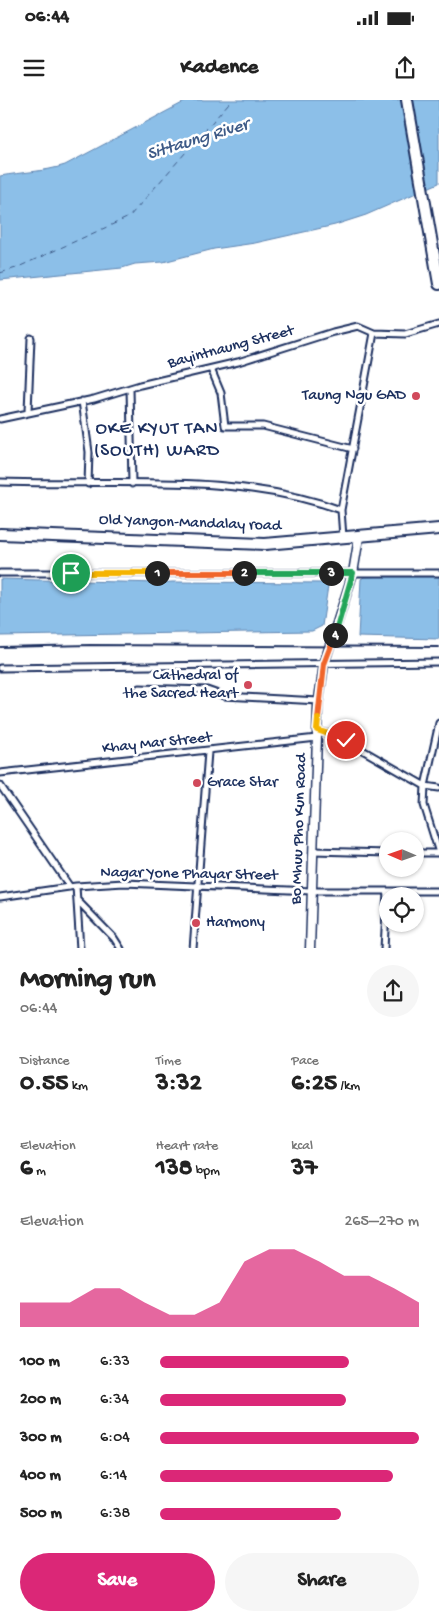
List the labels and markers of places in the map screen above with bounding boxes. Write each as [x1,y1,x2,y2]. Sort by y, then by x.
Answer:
place label: Taung Ngu GAD [301,387,407,406]
marker: Taung Ngu GAD [410,390,422,402]
pin [50,552,92,594]
pin: 1 [144,560,170,586]
pin: 2 [232,560,256,586]
pin: 3 [318,560,344,586]
pin: 4 [322,622,348,648]
place label: Cathedral of the Sacred Heart [123,667,239,704]
marker: Cathedral of the Sacred Heart [242,679,254,691]
pin [325,719,367,761]
place label: Grace Star [207,774,279,793]
marker: Grace Star [191,777,203,789]
place label: Harmony [206,914,265,933]
marker: Harmony [190,917,202,929]

